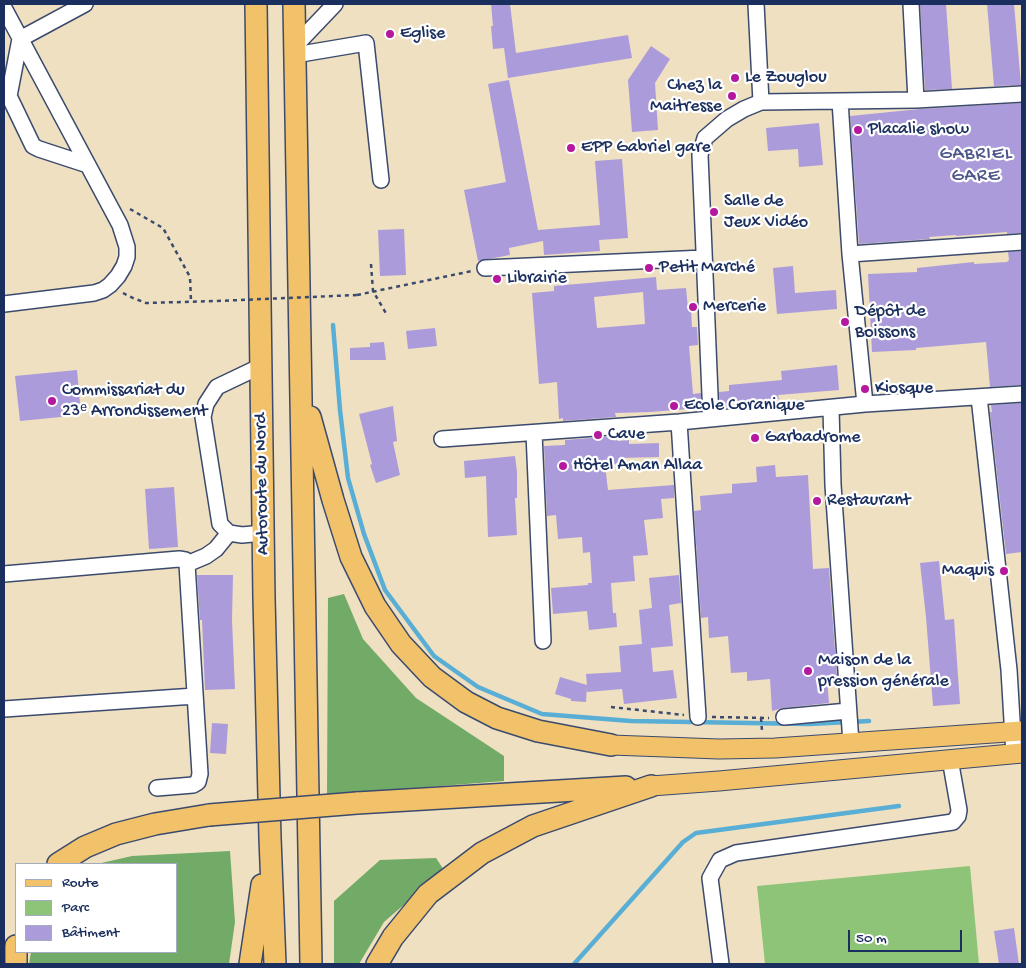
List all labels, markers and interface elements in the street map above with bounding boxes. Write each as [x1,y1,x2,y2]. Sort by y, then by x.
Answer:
place label: Eglise [400,23,445,45]
marker: Eglise [384,28,396,40]
place label: Le Zouglou [745,67,827,89]
marker: Le Zouglou [729,72,741,84]
place label: Chez la Maitresse [650,75,722,118]
marker: Chez la Maitresse [726,90,738,102]
place label: Placalie show [868,119,969,141]
marker: Placalie show [852,124,864,136]
place label: EPP Gabriel gare [581,137,711,159]
marker: EPP Gabriel gare [565,142,577,154]
district label: GABRIEL GARE [939,144,1013,188]
place label: Salle de Jeux Vidéo [724,191,808,233]
marker: Salle de Jeux Vidéo [708,206,720,218]
place label: Petit Marché [659,257,755,279]
marker: Petit Marché [643,262,655,274]
place label: Librairie [507,268,567,290]
marker: Librairie [491,273,503,285]
place label: Mercerie [703,296,766,318]
marker: Mercerie [687,301,699,313]
place label: Dépôt de Boissons [855,301,926,344]
marker: Dépôt de Boissons [839,316,851,328]
place label: Kiosque [875,378,933,400]
place label: Commissariat du 23ᵉ Arrondissement [62,380,207,422]
marker: Kiosque [859,383,871,395]
marker: Commissariat du 23ᵉ Arrondissement [46,395,58,407]
place label: Ecole Coranique [684,395,805,417]
marker: Ecole Coranique [668,400,680,412]
street label: Autoroute du Nord [251,413,275,555]
place label: Cave [608,424,645,446]
place label: Garbadrome [765,427,861,449]
marker: Cave [592,429,604,441]
marker: Garbadrome [749,432,761,444]
place label: Hôtel Aman Allaa [573,455,702,477]
marker: Hôtel Aman Allaa [557,460,569,472]
place label: Restaurant [827,490,910,512]
marker: Restaurant [811,495,823,507]
place label: Maquis [942,560,994,582]
marker: Maquis [998,565,1010,577]
place label: Maison de la pression générale [818,650,949,692]
marker: Maison de la pression générale [802,665,814,677]
legend [15,863,178,953]
text: Route [62,874,99,892]
text: Parc [62,899,89,917]
scale bar [851,920,965,952]
text: Bâtiment [62,924,119,942]
text: 50 m [856,930,887,948]

